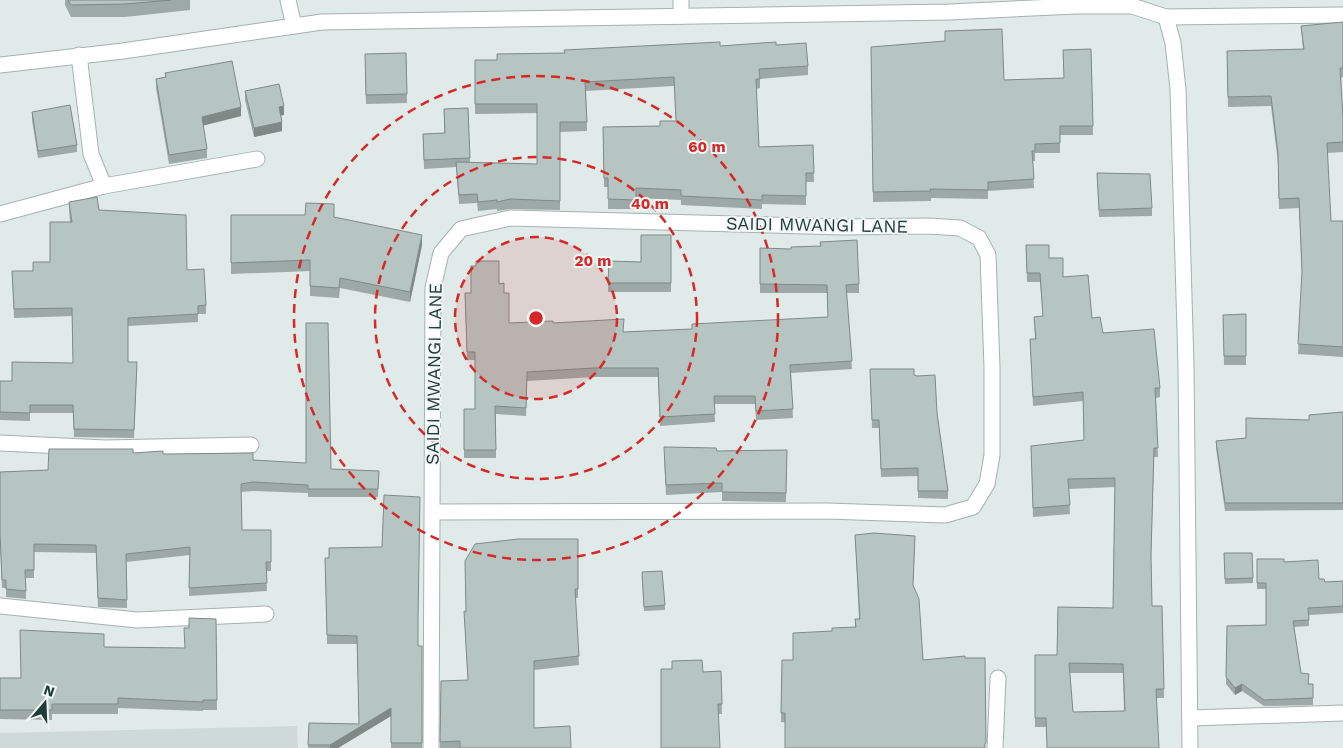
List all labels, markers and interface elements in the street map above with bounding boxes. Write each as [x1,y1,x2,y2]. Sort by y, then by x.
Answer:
text: 60 m [688,138,726,156]
text: 40 m [631,195,669,213]
street label: SAIDI MWANGI LANE [726,212,908,237]
text: 20 m [574,252,612,270]
street label: SAIDI MWANGI LANE [421,283,446,465]
centre of rings [527,309,545,327]
north arrow [20,678,70,728]
text: N [42,681,57,700]

